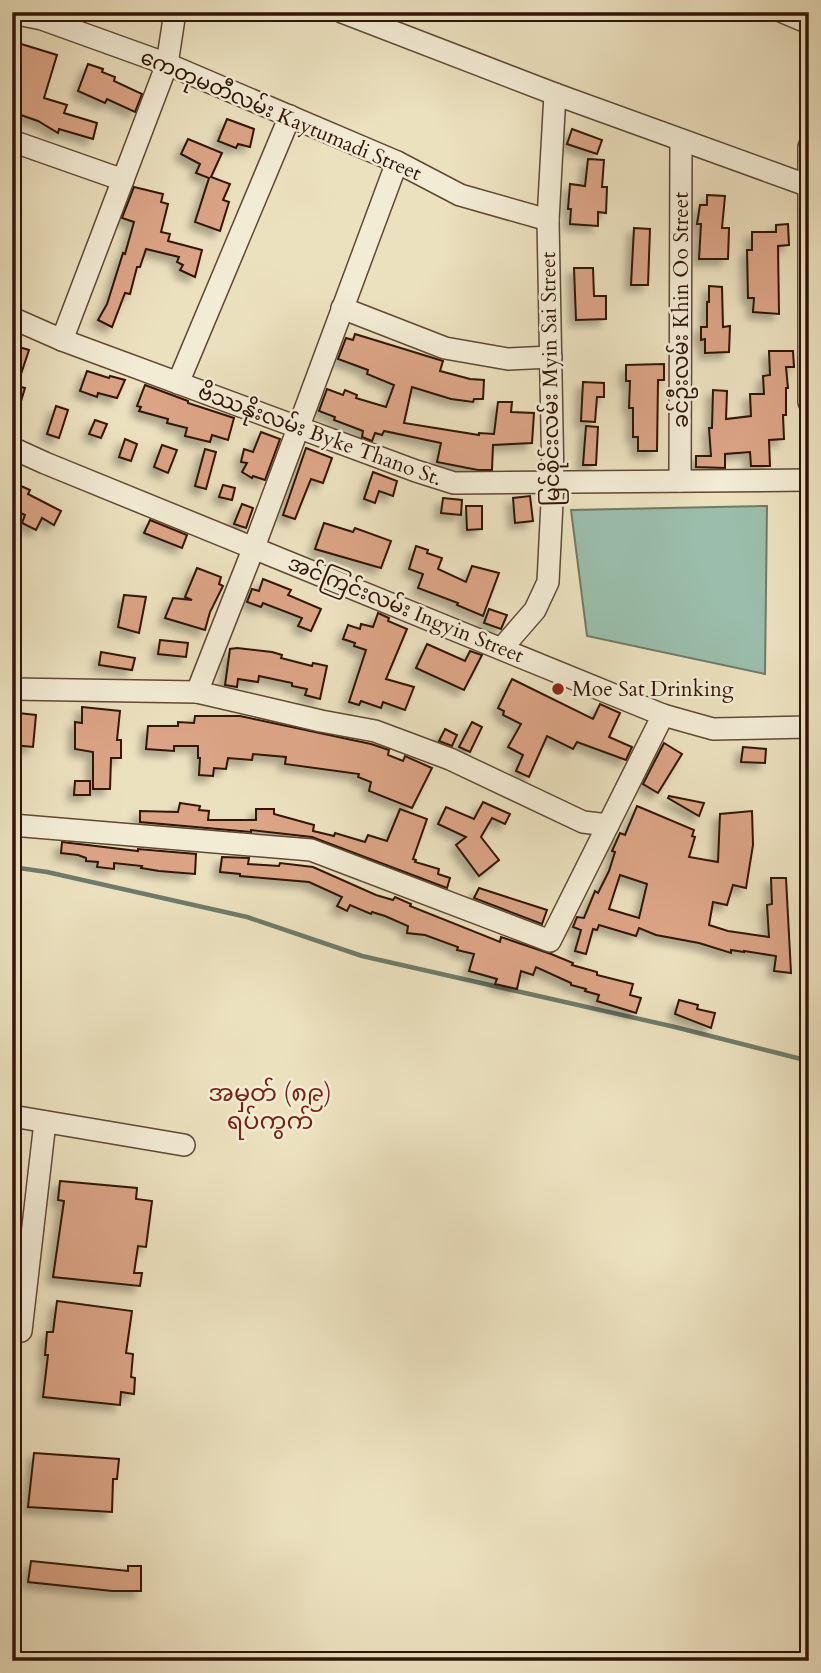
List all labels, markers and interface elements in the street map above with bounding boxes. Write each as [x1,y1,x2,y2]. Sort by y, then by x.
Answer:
street label: ကေတုမတီလမ်း Kaytumadi Street [135,41,427,190]
street label: ခင်ဦးလမ်း Khin Oo Street [665,192,698,428]
street label: မြင်စိုင်းလမ်း Myin Sai Street [532,251,569,507]
street label: ဗိဿနိုးလမ်း Byke Thano St. [193,376,447,495]
street label: အင်ကြင်းလမ်း Ingyin Street [283,547,529,672]
place label: Moe Sat Drinking [572,675,734,704]
marker: Moe Sat Drinking [550,681,566,697]
district label: အမှတ် (၈၉) ရပ်ကွက် [208,1077,332,1140]

